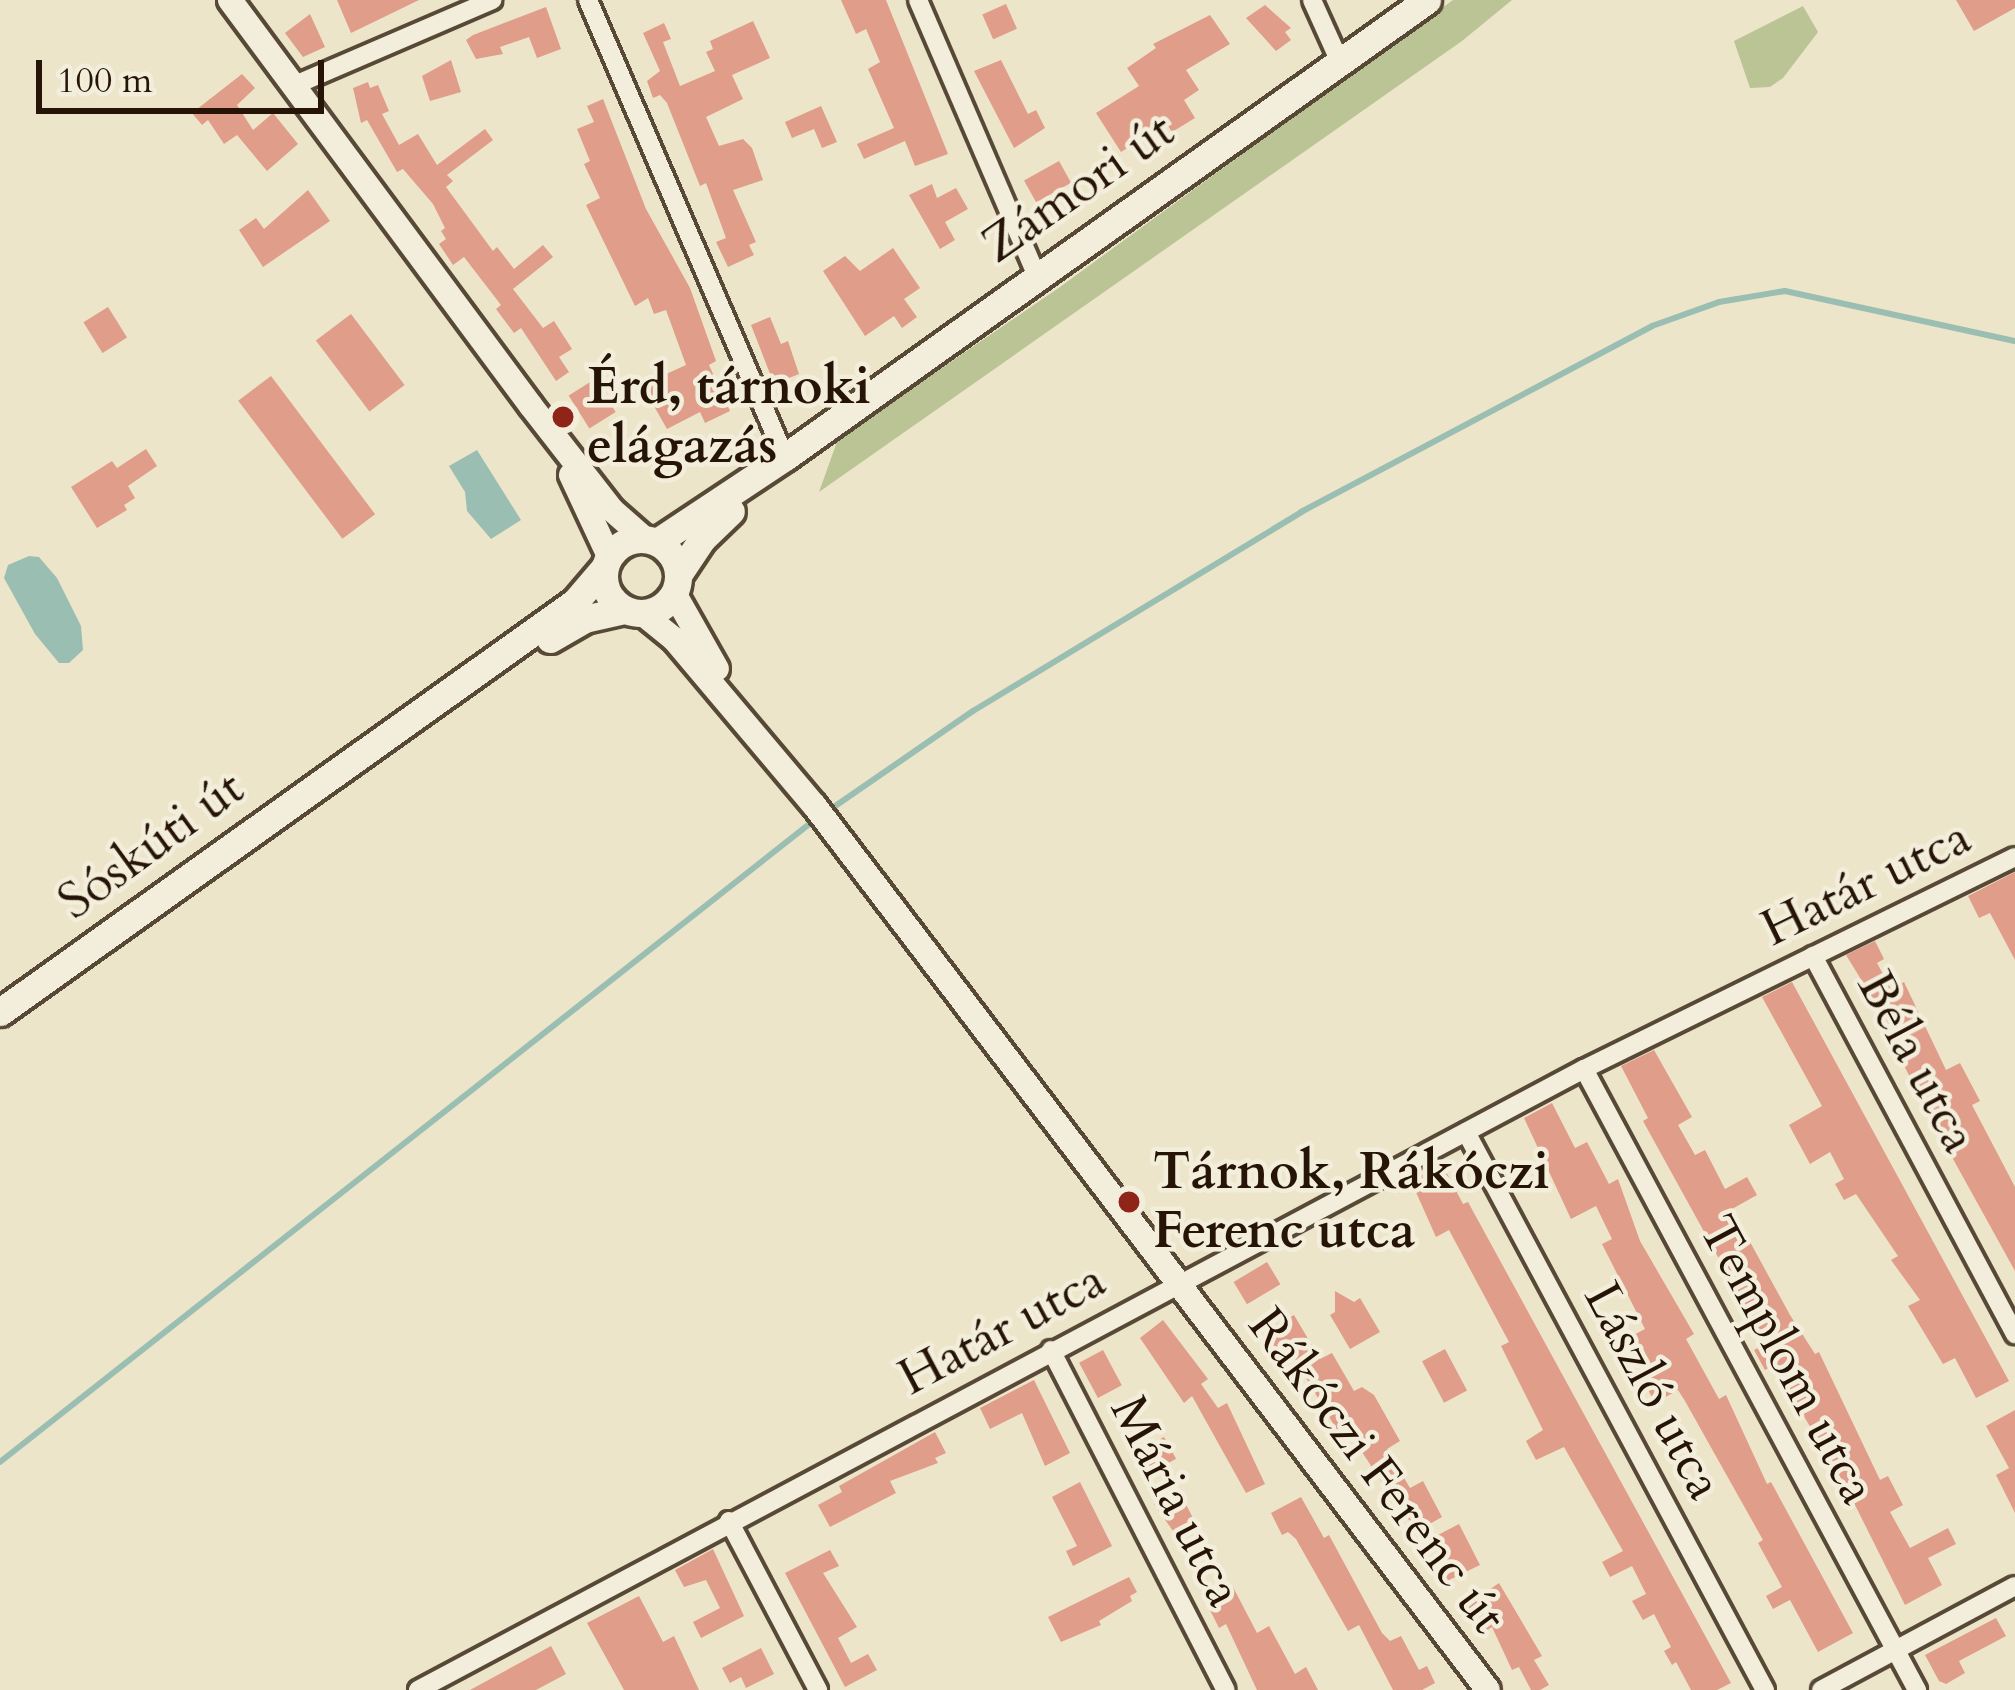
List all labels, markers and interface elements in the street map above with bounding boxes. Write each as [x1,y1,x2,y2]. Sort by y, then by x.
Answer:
scale bar [42,36,330,110]
text: 100 m [57,56,152,105]
street label: Zámori út [970,100,1186,276]
place label: Érd, tárnoki elágazás [587,357,871,477]
marker: Érd, tárnoki elágazás [550,404,576,430]
street label: Sóskúti út [47,757,255,933]
street label: Határ utca [1752,806,1980,960]
street label: Béla utca [1844,961,1990,1163]
place label: Tárnok, Rákóczi Ferenc utca [1153,1142,1550,1262]
marker: Tárnok, Rákóczi Ferenc utca [1116,1189,1142,1215]
street label: Templom utca [1685,1205,1889,1515]
street label: Határ utca [889,1249,1115,1409]
street label: László utca [1570,1272,1736,1510]
street label: Rákóczi Ferenc út [1235,1297,1519,1645]
street label: Mária utca [1097,1385,1255,1617]

